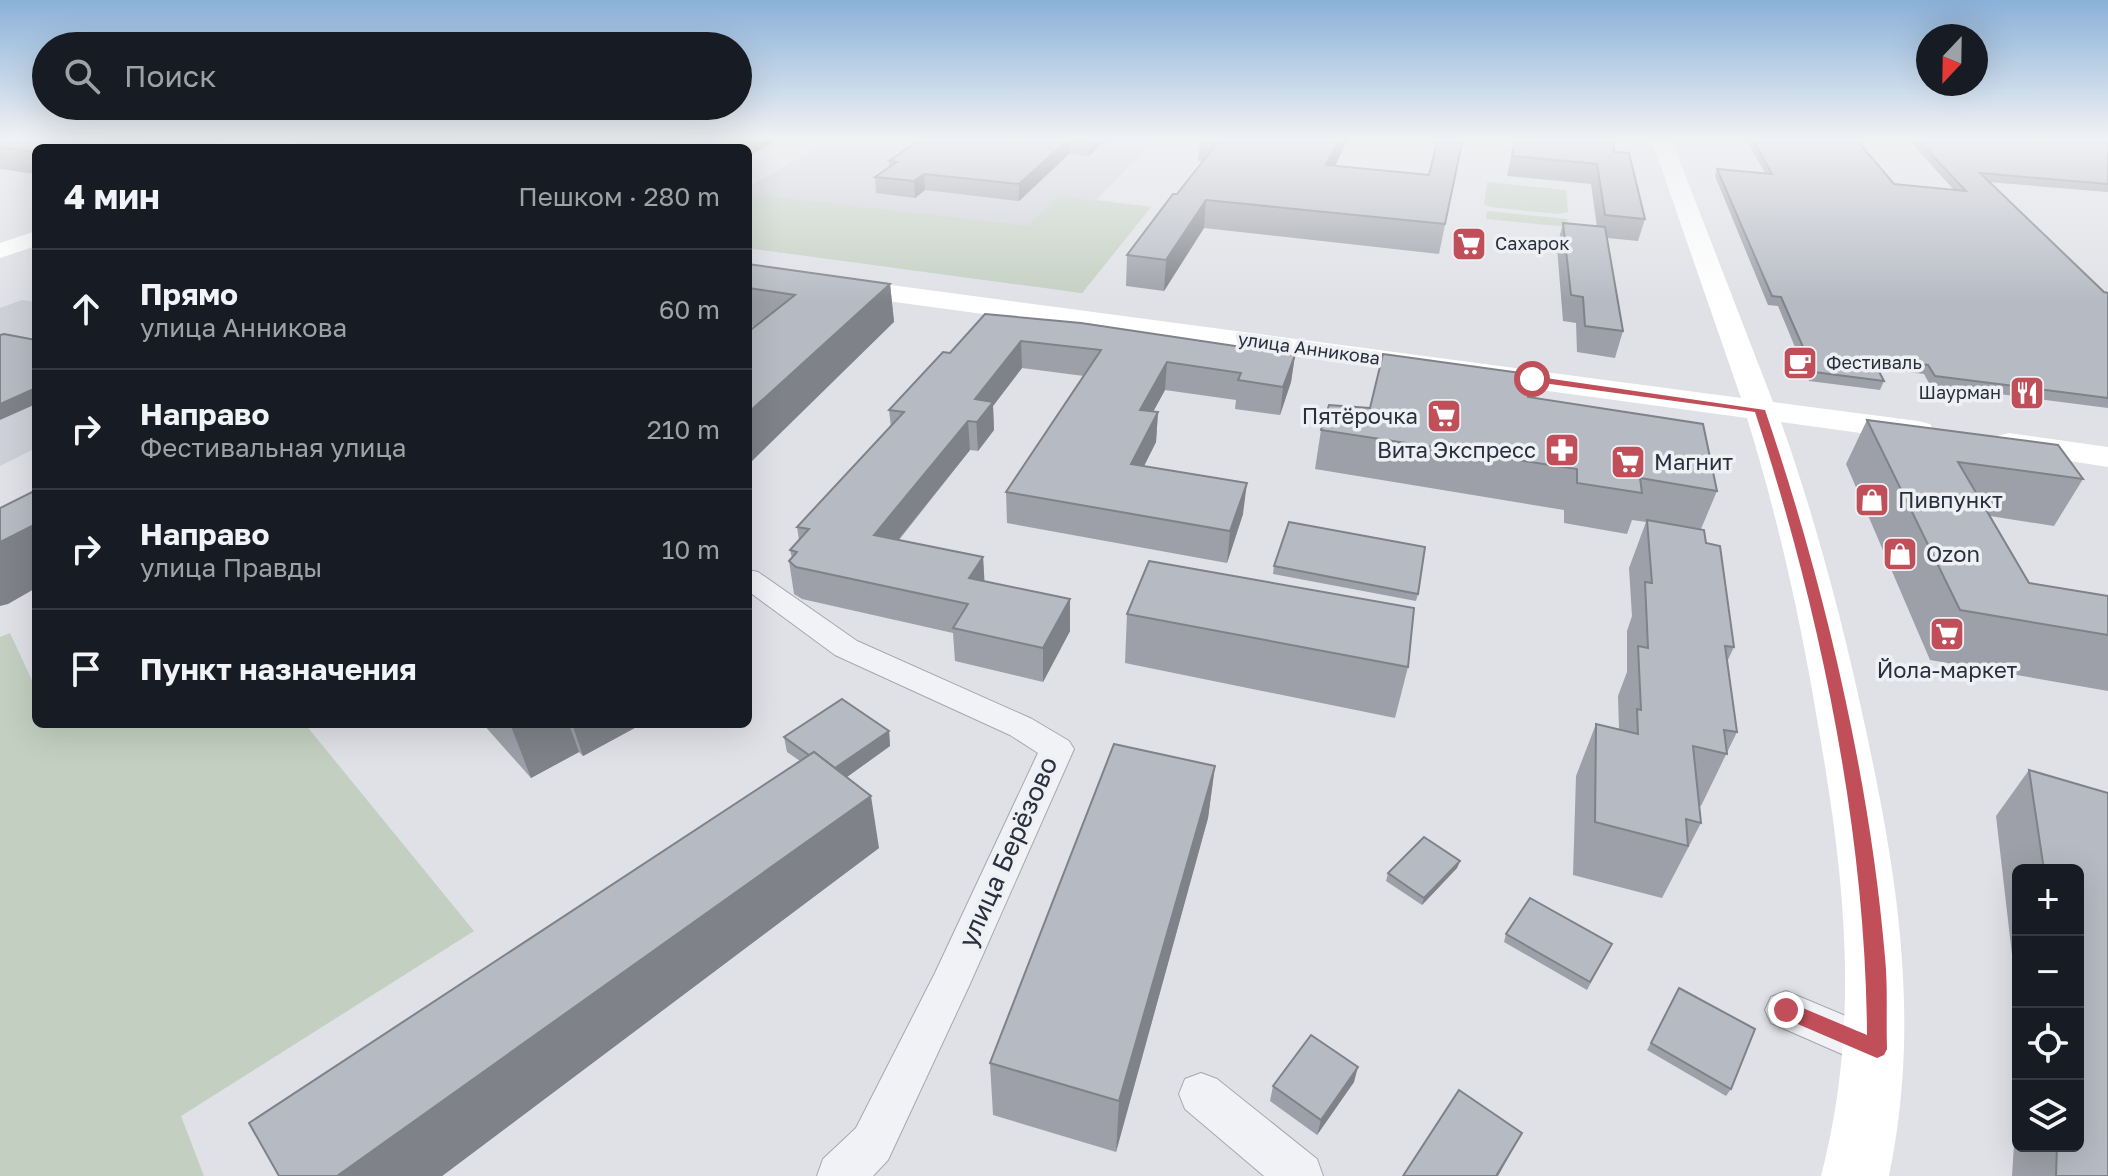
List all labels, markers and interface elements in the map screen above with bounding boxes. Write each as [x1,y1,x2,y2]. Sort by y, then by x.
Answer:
north arrow [1916,24,1988,96]
search box [32,32,752,120]
icon: search [60,54,104,98]
text: Поиск [124,58,216,94]
text: 4 мин [64,176,160,216]
text: Пешком · 280 m [518,181,720,212]
supermarket icon: Сахарок [1450,225,1488,263]
place label: Сахарок [1495,232,1570,254]
text: Прямо [140,276,238,312]
icon: ahead [64,287,108,331]
text: 60 m [659,294,720,325]
text: улица Анникова [140,312,347,343]
street label: улица Анникова [1237,327,1382,369]
cafe icon: Фестиваль [1781,344,1819,382]
place label: Фестиваль [1826,351,1922,373]
route start [1514,361,1550,397]
restaurant icon: Шаурман [2008,374,2046,412]
place label: Шаурман [1918,381,2001,403]
text: Направо [140,396,269,432]
supermarket icon: Пятёрочка [1425,397,1463,435]
place label: Пятёрочка [1302,402,1418,429]
icon: right [64,407,108,451]
text: 210 m [647,414,720,445]
pharmacy icon: Вита Экспресс [1543,431,1581,469]
text: Фестивальная улица [140,432,407,463]
place label: Вита Экспресс [1377,436,1536,463]
supermarket icon: Магнит [1609,443,1647,481]
place label: Магнит [1654,448,1733,475]
shop icon: Пивпункт [1853,481,1891,519]
place label: Пивпункт [1898,486,2003,513]
text: Направо [140,516,269,552]
icon: right [64,527,108,571]
text: 10 m [662,534,720,565]
shop icon: Ozon [1881,535,1919,573]
place label: Ozon [1926,540,1980,567]
text: улица Правды [140,552,322,583]
supermarket icon: Йола-маркет [1928,615,1966,653]
icon: arrive [64,647,108,691]
text: Пункт назначения [140,651,417,687]
place label: Йола-маркет [1877,656,2018,683]
street label: улица Берёзово [952,752,1064,952]
map controls [2012,864,2084,1152]
button: + [2012,864,2084,936]
button: − [2012,936,2084,1008]
route end [1768,992,1804,1028]
button: locate [2012,1008,2084,1080]
button: layers [2012,1080,2084,1152]

